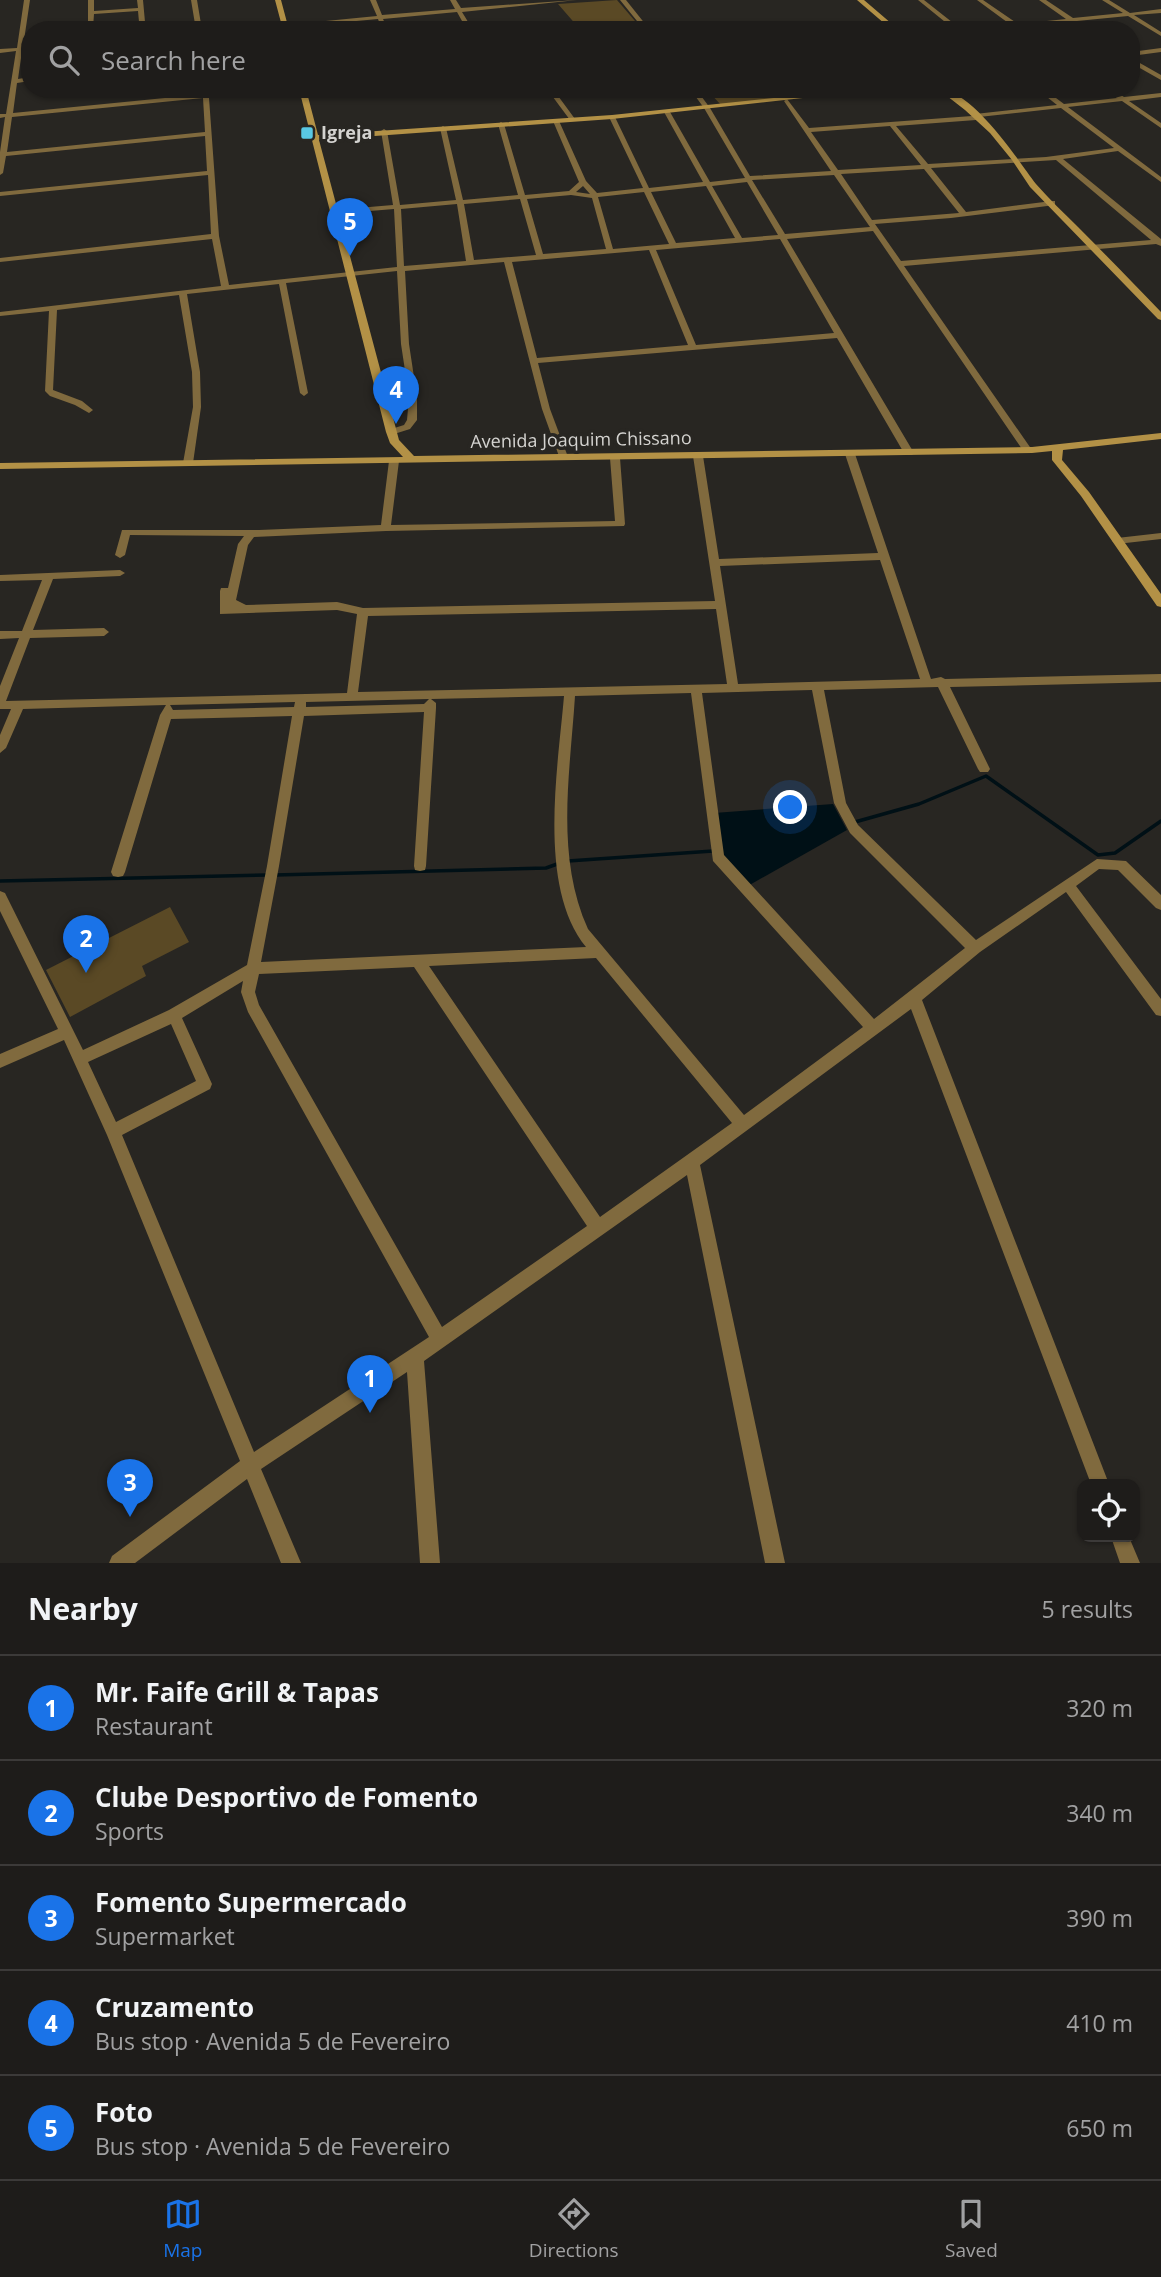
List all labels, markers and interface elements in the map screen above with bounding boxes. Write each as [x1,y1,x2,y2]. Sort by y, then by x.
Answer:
search box [21,21,1140,98]
icon: search [45,41,83,79]
text: Search here [101,42,246,78]
place label: Igreja [321,120,372,144]
marker: Igreja [299,125,315,141]
pin: 5 [327,198,373,256]
pin: 4 [373,366,419,424]
street label: Avenida Joaquim Chissano [470,425,692,453]
your location [773,790,807,824]
pin: 2 [63,915,109,973]
pin: 1 [347,1355,393,1413]
pin: 3 [107,1459,153,1517]
map controls [1077,1479,1140,1542]
button: locate [1077,1479,1140,1542]
text: Nearby [28,1588,138,1629]
text: 5 results [1042,1593,1133,1625]
text: Mr. Faife Grill & Tapas [95,1674,379,1710]
text: 1 [44,1692,58,1724]
text: 320 m [1066,1692,1133,1724]
text: Restaurant [95,1710,213,1742]
text: Clube Desportivo de Fomento [95,1779,478,1815]
text: 2 [44,1797,58,1829]
text: 340 m [1066,1797,1133,1829]
text: Sports [95,1815,164,1847]
text: Fomento Supermercado [95,1884,407,1920]
text: 3 [44,1902,58,1934]
text: 390 m [1066,1902,1133,1934]
text: Supermarket [95,1920,235,1952]
text: Cruzamento [95,1989,254,2025]
text: 4 [44,2007,58,2039]
text: 410 m [1066,2007,1133,2039]
text: Bus stop · Avenida 5 de Fevereiro [95,2025,450,2057]
text: Foto [95,2094,153,2130]
text: 5 [44,2112,58,2144]
text: 650 m [1066,2112,1133,2144]
text: Bus stop · Avenida 5 de Fevereiro [95,2130,450,2162]
tab: Map [163,2195,202,2263]
tab: Directions [529,2195,619,2263]
tab: Saved [945,2195,998,2263]

